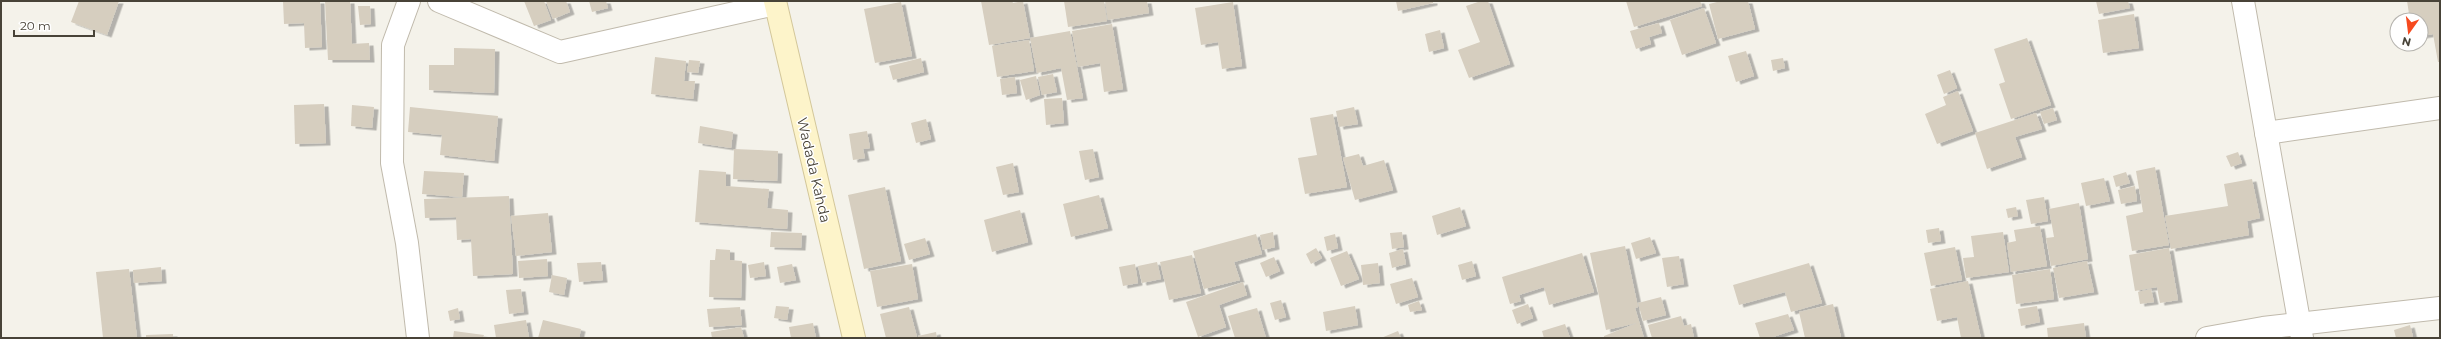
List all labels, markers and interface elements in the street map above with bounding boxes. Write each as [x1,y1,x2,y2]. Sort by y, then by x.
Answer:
scale bar [14,12,94,38]
north arrow [2389,12,2429,52]
text: 20 m [20,18,51,33]
text: N [2401,34,2413,50]
street label: Wadada Kahda [793,116,835,224]

